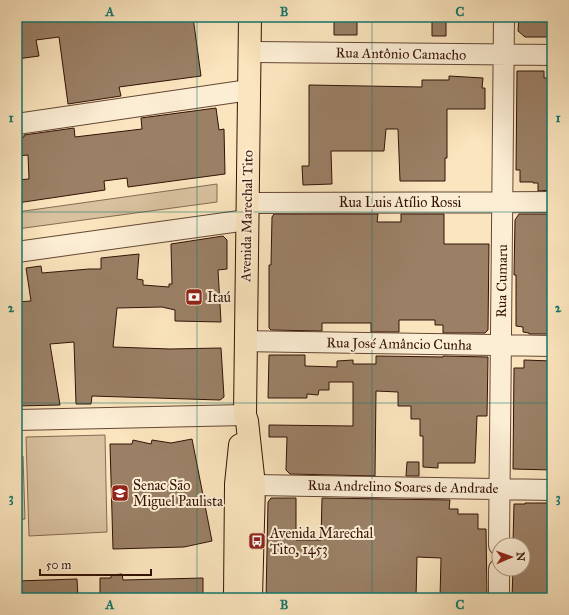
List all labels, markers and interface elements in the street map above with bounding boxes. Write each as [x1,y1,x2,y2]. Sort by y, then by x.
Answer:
text: A [105,4,115,20]
text: B [280,4,289,20]
text: C [456,4,465,20]
street label: Rua Antônio Camacho [336,44,466,64]
text: 1 [8,110,14,126]
text: 1 [555,110,561,126]
street label: Avenida Marechal Tito [237,150,257,283]
street label: Rua Luis Atílio Rossi [339,194,461,211]
street label: Rua Cumaru [493,244,511,318]
bank icon: Itaú [184,287,204,307]
place label: Itaú [207,289,232,306]
text: 2 [8,300,15,316]
text: 2 [555,300,562,316]
street label: Rua José Amâncio Cunha [326,334,472,355]
place label: Senac São Miguel Paulista [133,477,223,510]
street label: Rua Andrelino Soares de Andrade [308,477,499,497]
school or university icon: Senac São Miguel Paulista [110,483,130,503]
text: 3 [8,490,14,506]
text: 3 [555,490,561,506]
place label: Avenida Marechal Tito, 1453 [269,525,373,558]
bus stop icon: Avenida Marechal Tito, 1453 [247,531,267,551]
north arrow [491,537,531,577]
scale bar [40,551,151,577]
text: N [514,552,527,562]
text: 50 m [46,558,71,572]
text: A [105,597,115,613]
text: B [280,597,289,613]
text: C [456,597,465,613]

